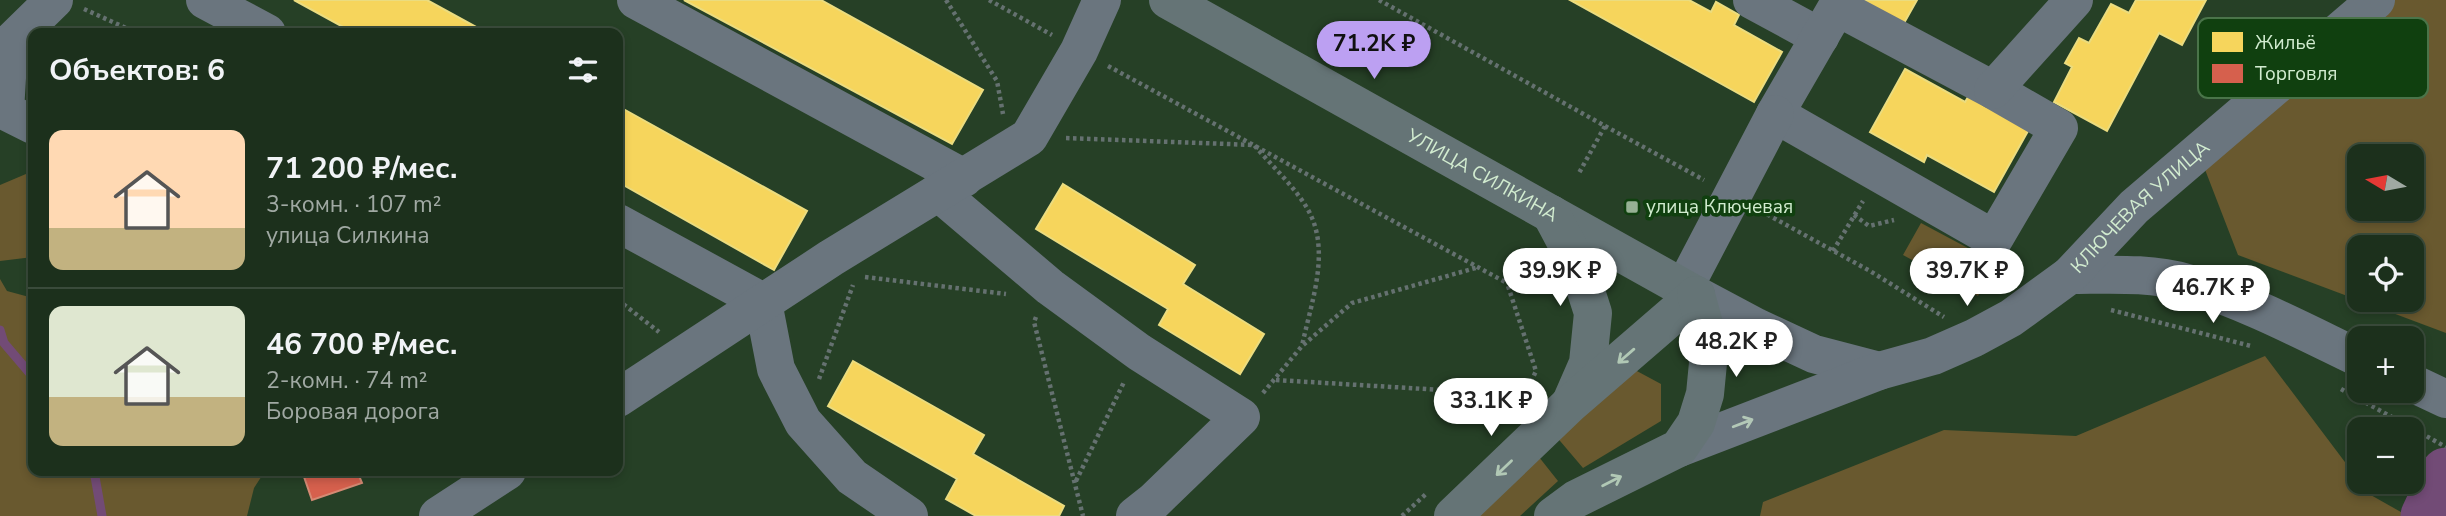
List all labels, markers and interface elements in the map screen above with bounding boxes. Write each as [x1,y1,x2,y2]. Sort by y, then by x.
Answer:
legend [2198,18,2428,98]
pin: 71.2K ₽ [1309,22,1439,81]
text: 71.2K ₽ [1333,28,1415,59]
text: Жильё [2255,30,2316,56]
text: Объектов: 6 [49,50,225,91]
icon: filters [564,51,602,89]
text: Торговля [2255,61,2338,87]
street label: УЛИЦА СИЛКИНА [1401,122,1563,228]
street label: КЛЮЧЕВАЯ УЛИЦА [2065,135,2215,279]
north arrow [2347,144,2424,220]
map controls [2347,144,2424,494]
text: 71 200 ₽/мес. [266,148,457,189]
icon: home [105,158,189,242]
text: 3-комн. · 107 m² [266,189,441,220]
place label: улица Ключевая [1646,194,1793,220]
marker: улица Ключевая [1624,199,1640,215]
text: улица Силкина [266,220,430,251]
button: locate [2347,235,2424,312]
pin: 39.9K ₽ [1495,248,1625,308]
pin: 39.7K ₽ [1902,248,2032,308]
text: 39.9K ₽ [1519,255,1601,286]
text: 39.7K ₽ [1926,255,2008,286]
pin: 46.7K ₽ [2148,266,2278,325]
text: 46.7K ₽ [2172,272,2254,303]
pin: 48.2K ₽ [1671,320,1801,379]
text: 46 700 ₽/мес. [266,324,457,365]
text: 48.2K ₽ [1695,326,1777,357]
button: + [2347,326,2424,403]
icon: home [105,334,189,418]
one-way arrow [1617,348,1635,364]
text: 2-комн. · 74 m² [266,365,428,396]
pin: 33.1K ₽ [1426,378,1556,438]
text: 33.1K ₽ [1450,385,1532,416]
text: Боровая дорога [266,396,440,427]
one-way arrow [1731,416,1753,429]
button: − [2347,417,2424,494]
one-way arrow [1496,459,1513,476]
one-way arrow [1601,474,1622,488]

